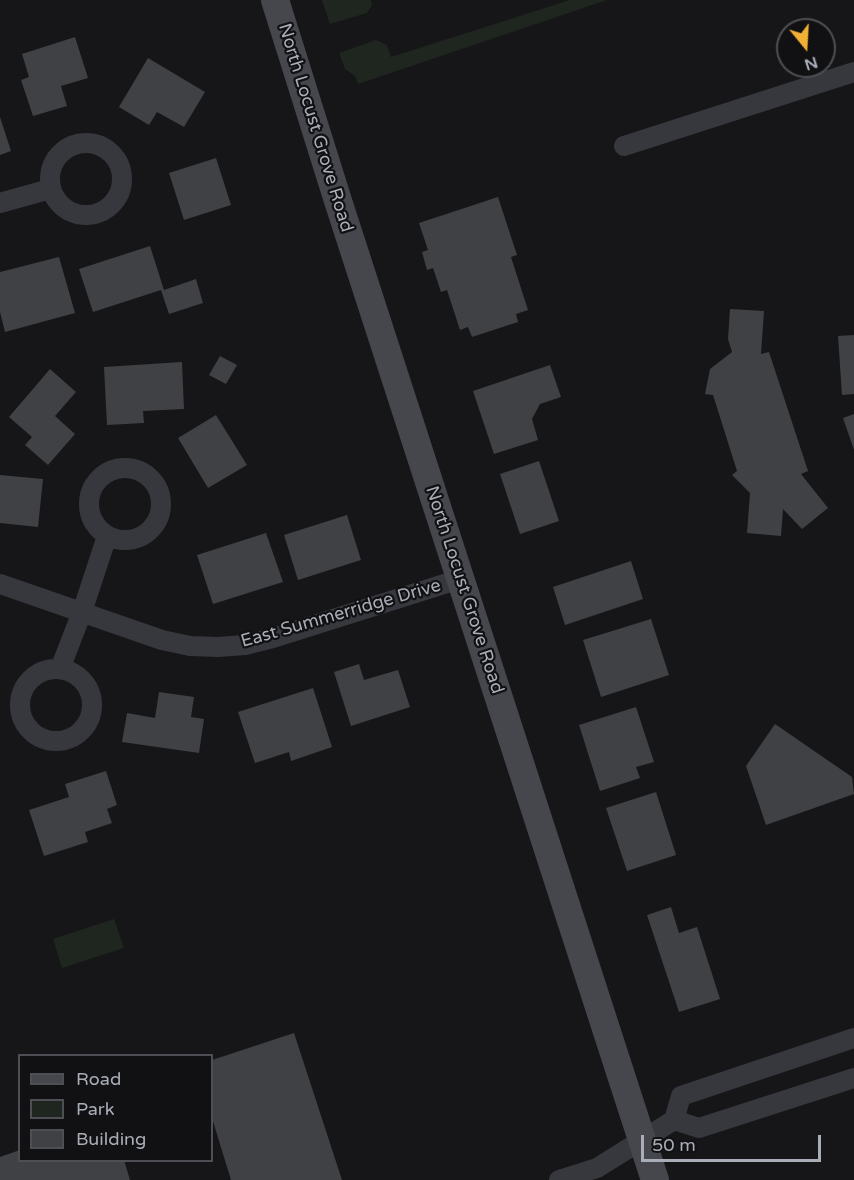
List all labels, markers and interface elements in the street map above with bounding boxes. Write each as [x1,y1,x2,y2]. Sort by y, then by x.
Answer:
north arrow [776,18,836,78]
street label: North Locust Grove Road [273,21,357,235]
text: N [802,52,820,75]
street label: North Locust Grove Road [420,483,508,697]
street label: East Summerridge Drive [239,575,443,653]
legend [18,1054,213,1162]
text: Road [76,1068,121,1090]
text: Park [76,1098,114,1120]
scale bar [644,1123,824,1161]
text: Building [76,1128,146,1150]
text: 50 m [652,1134,696,1156]

